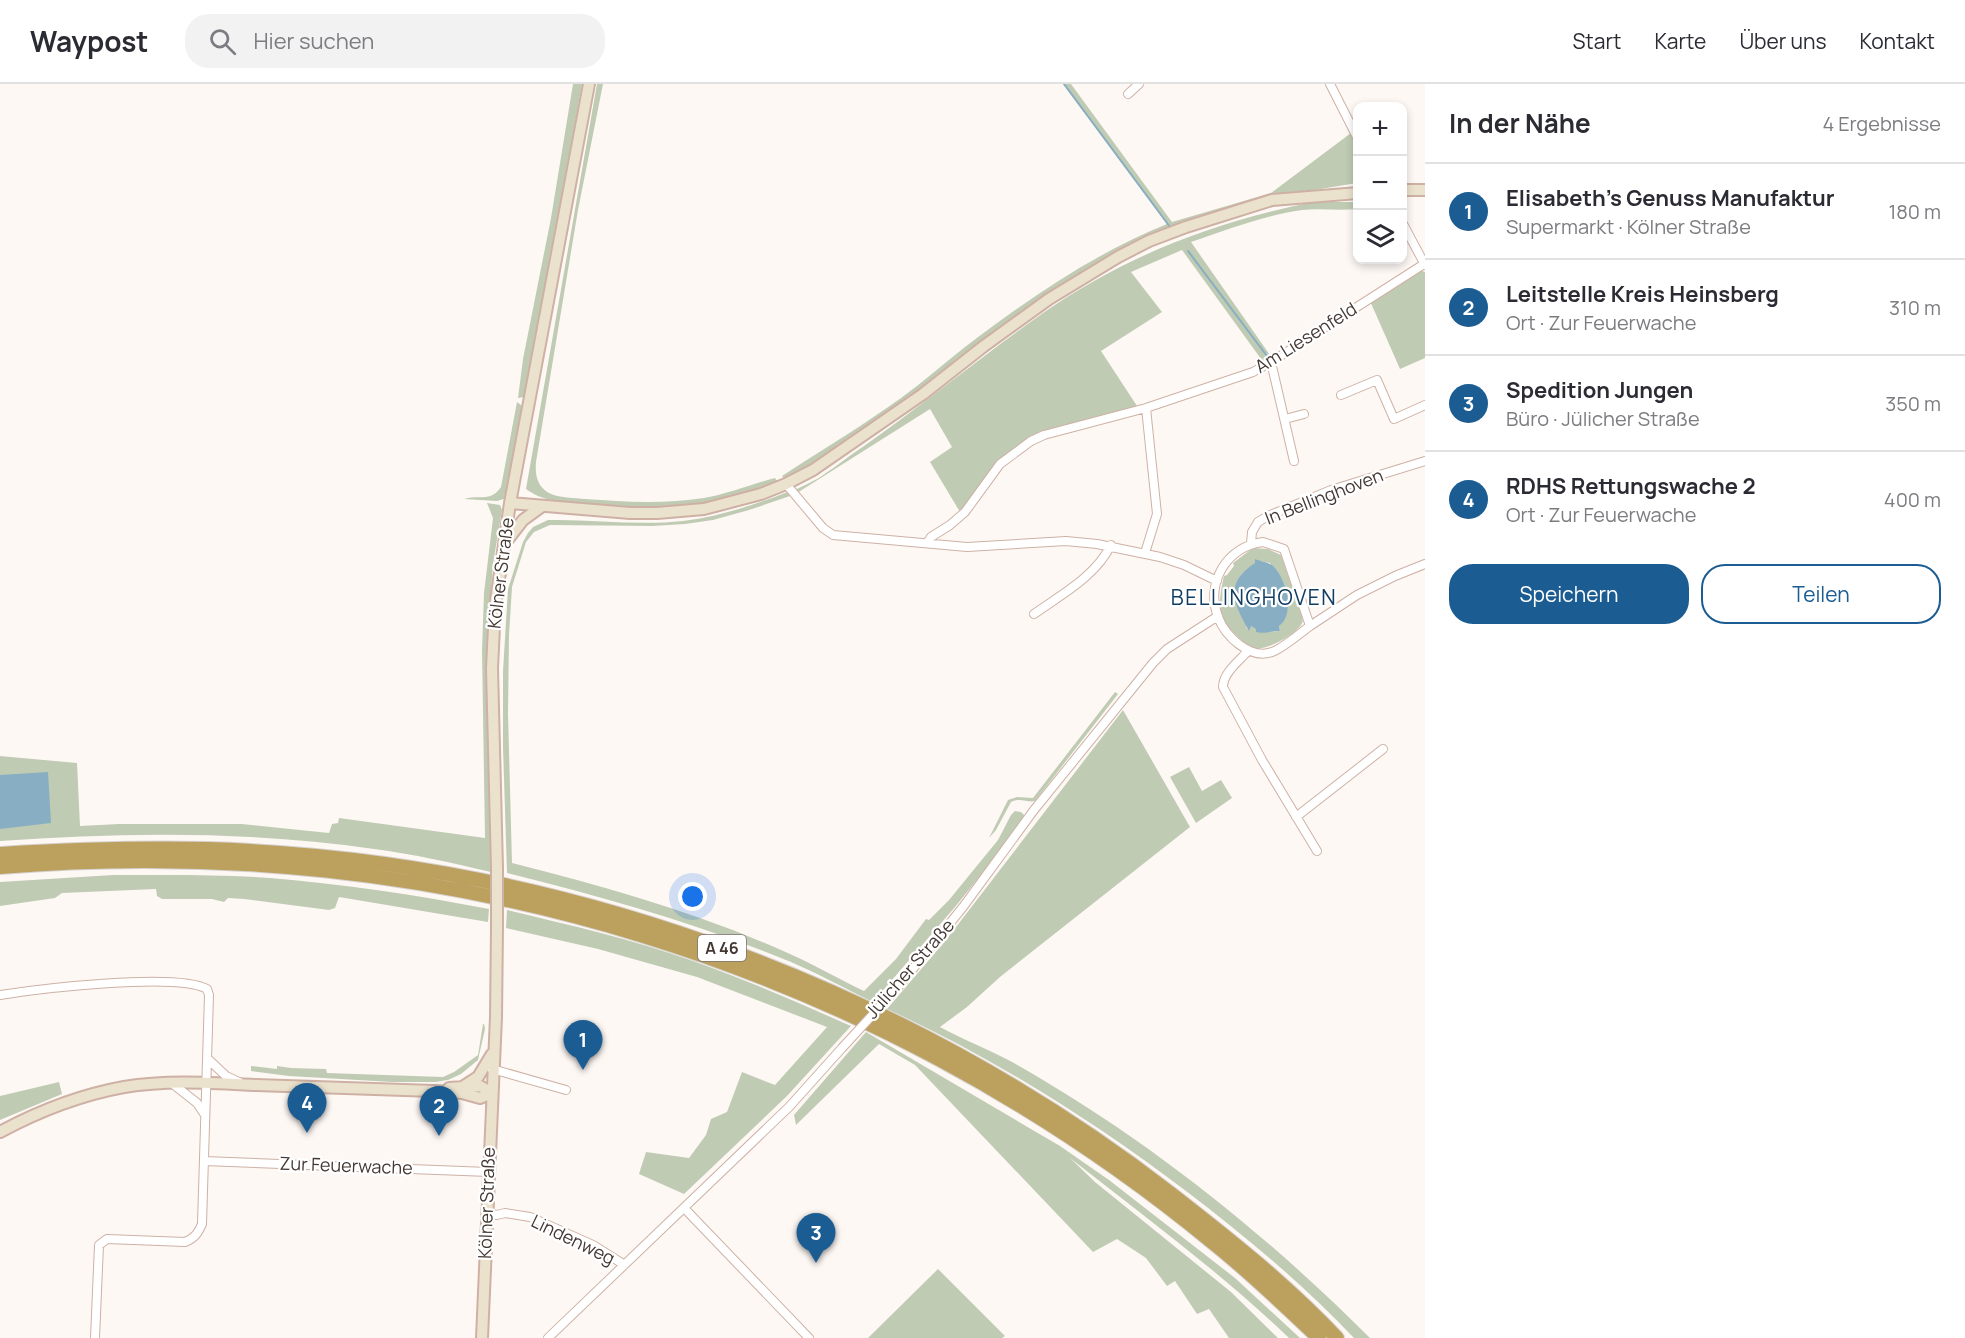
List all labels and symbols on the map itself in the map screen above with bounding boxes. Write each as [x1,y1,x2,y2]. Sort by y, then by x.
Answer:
street label: Am Liesenfeld [1250,296,1361,378]
street label: In Bellinghoven [1261,463,1386,530]
street label: Kölner Straße [481,516,519,630]
district label: BELLINGHOVEN [1171,583,1337,611]
your location [678,882,707,911]
street label: Jülicher Straße [859,914,959,1023]
road number: A 46 [698,935,746,961]
pin: 1 [564,1020,602,1070]
pin: 4 [288,1084,326,1133]
pin: 2 [420,1086,458,1136]
street label: Kölner Straße [472,1147,500,1259]
street label: Zur Feuerwache [279,1151,413,1179]
street label: Lindenweg [528,1209,619,1270]
pin: 3 [796,1214,836,1263]

